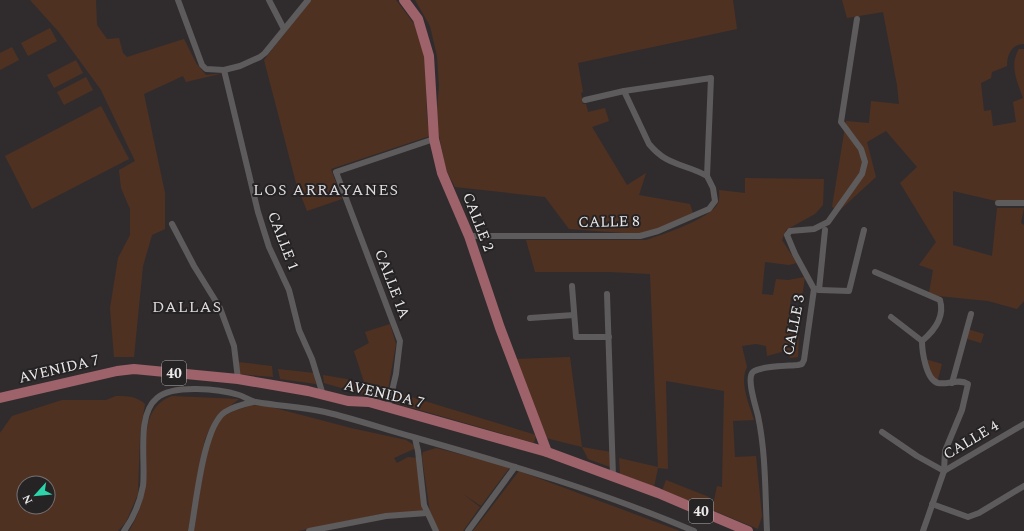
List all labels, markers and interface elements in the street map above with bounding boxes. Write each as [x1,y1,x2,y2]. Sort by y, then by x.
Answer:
district label: LOS ARRAYANES [253,178,399,202]
street label: CALLE 2 [456,189,500,255]
street label: CALLE 1 [261,208,305,274]
street label: CALLE 8 [578,210,640,234]
street label: CALLE 1A [368,246,416,322]
street label: CALLE 3 [777,292,811,357]
district label: DALLAS [152,295,222,319]
street label: AVENIDA 7 [16,349,102,389]
road number: 40 [162,361,186,385]
street label: AVENIDA 7 [341,374,427,414]
street label: CALLE 4 [939,414,1004,466]
north arrow [16,475,56,515]
text: N [18,491,37,507]
road number: 40 [689,499,713,523]

